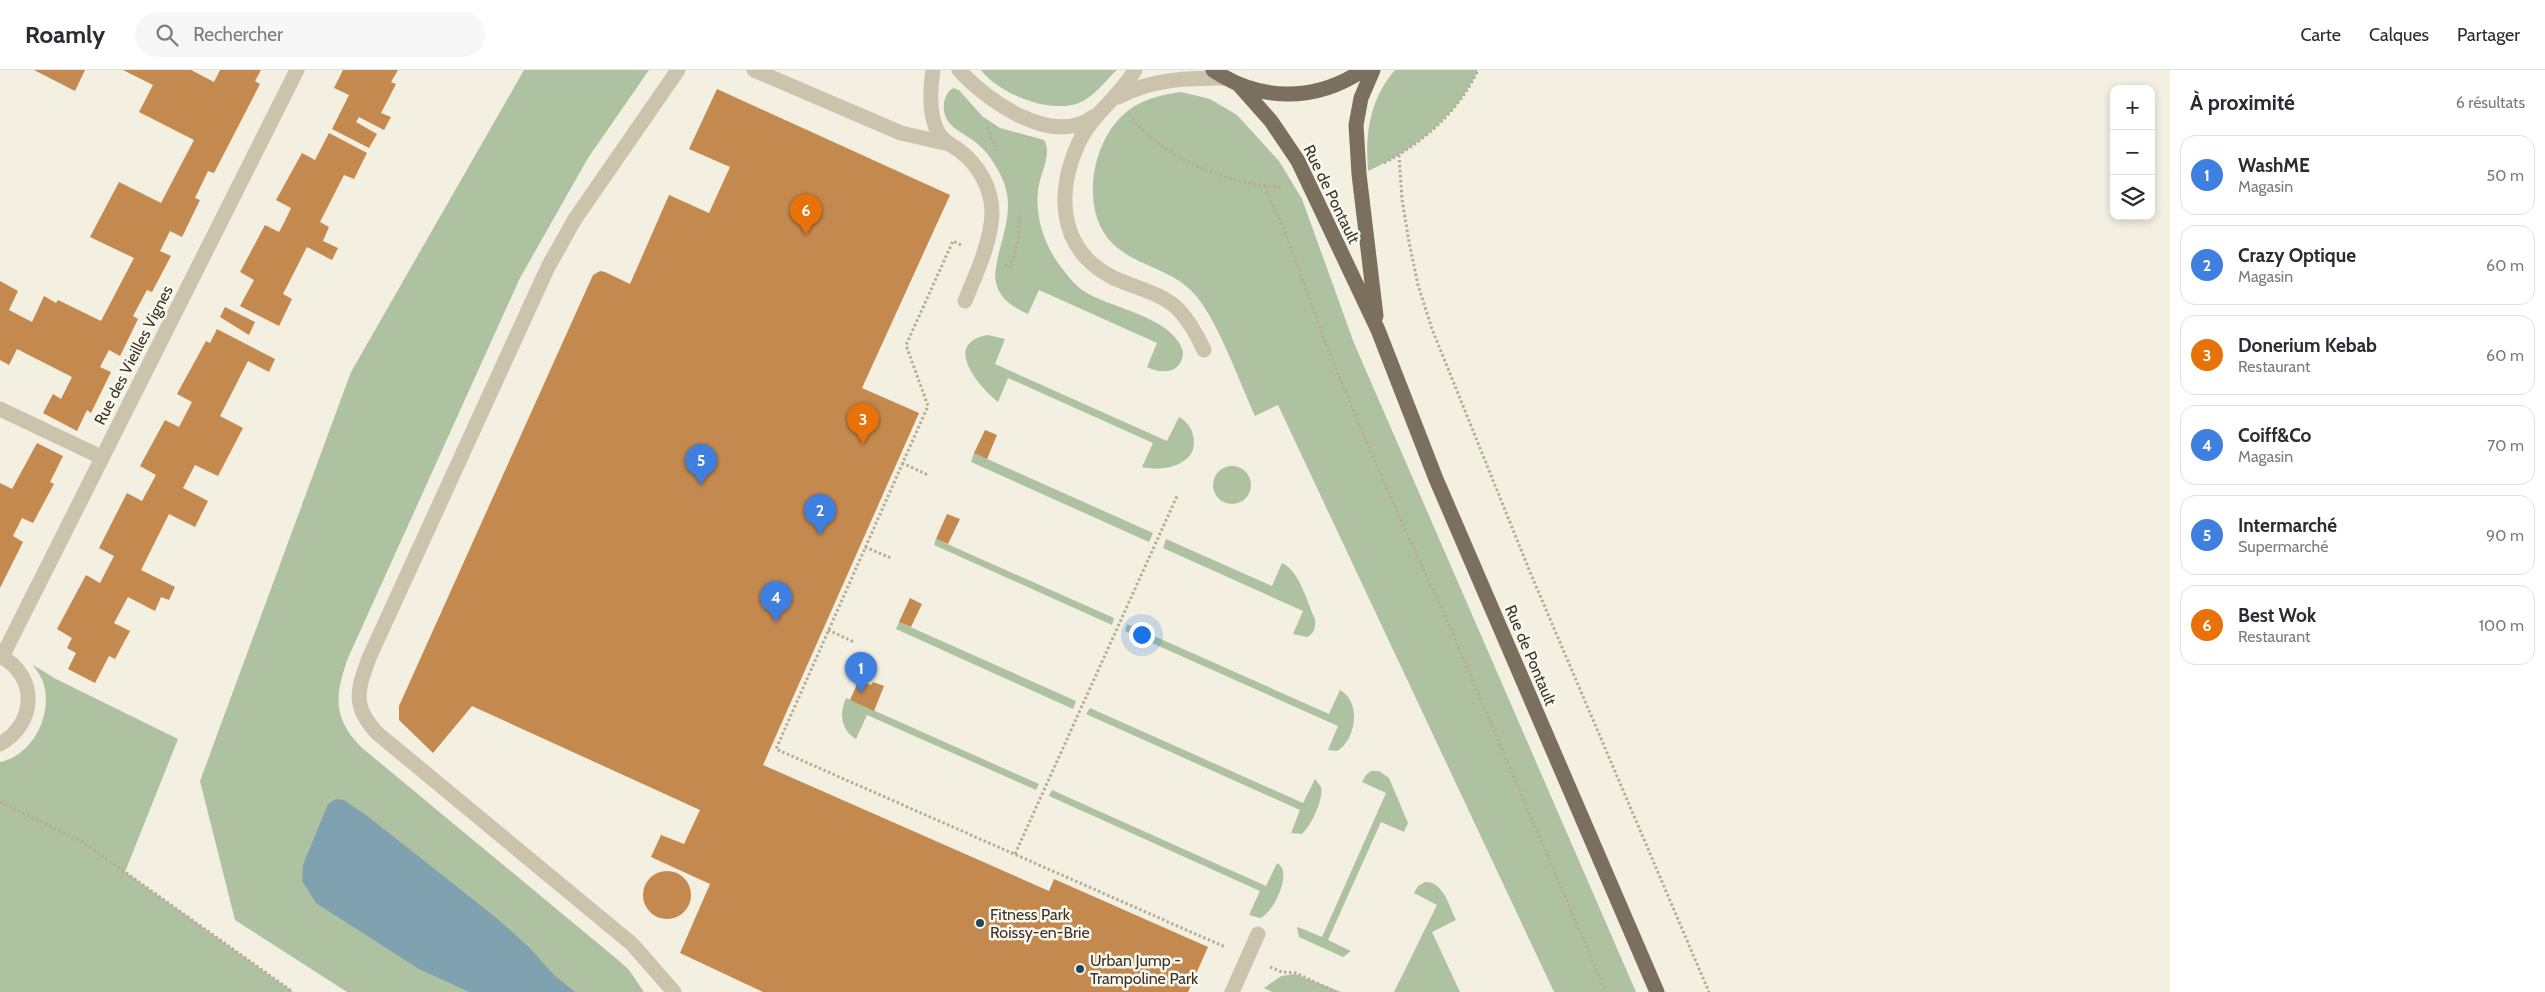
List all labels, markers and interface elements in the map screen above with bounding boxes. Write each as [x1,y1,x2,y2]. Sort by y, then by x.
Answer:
search box [135,12,485,57]
text: Roamly [25,20,105,49]
icon: search [153,21,181,49]
text: Rechercher [193,23,283,46]
text: Carte [2300,24,2341,46]
text: Calques [2369,24,2429,46]
text: Partager [2457,24,2520,46]
map controls [2110,85,2155,220]
button: + [2110,85,2155,130]
text: À proximité [2190,90,2295,115]
text: 6 résultats [2456,93,2525,112]
button: − [2110,130,2155,175]
street label: Rue de Pontault [1299,142,1364,247]
text: WashME [2238,154,2310,177]
text: 1 [2204,166,2210,185]
text: 50 m [2487,166,2524,185]
button: layers [2110,175,2155,220]
text: Magasin [2238,177,2293,196]
pin: 6 [790,194,822,235]
text: Crazy Optique [2238,244,2356,267]
text: 2 [2203,256,2211,275]
text: 60 m [2486,256,2524,275]
text: Magasin [2238,267,2293,286]
street label: Rue des Vieilles Vignes [90,282,177,428]
text: Donerium Kebab [2238,334,2377,357]
text: 3 [2203,346,2211,365]
text: 60 m [2486,346,2524,365]
text: Restaurant [2238,357,2310,376]
pin: 3 [847,403,879,444]
text: Coiff&Co [2238,424,2311,447]
text: 4 [2202,436,2212,455]
text: 70 m [2487,436,2524,455]
pin: 5 [685,444,717,485]
text: Magasin [2238,447,2293,466]
pin: 2 [804,494,836,535]
text: Intermarché [2238,514,2337,537]
text: 5 [2203,526,2211,545]
text: 90 m [2486,526,2524,545]
text: Supermarché [2238,537,2328,556]
pin: 4 [760,581,792,622]
street label: Rue de Pontault [1501,602,1561,709]
text: Best Wok [2238,604,2316,627]
text: 6 [2203,616,2212,635]
text: 100 m [2479,616,2524,635]
your location [1129,622,1155,648]
text: Restaurant [2238,627,2310,646]
pin: 1 [845,652,877,693]
place label: Fitness Park Roissy-en-Brie [990,905,1090,942]
marker: Fitness Park Roissy-en-Brie [974,917,986,929]
place label: Urban Jump - Trampoline Park [1090,951,1199,988]
marker: Urban Jump - Trampoline Park [1074,963,1086,975]

